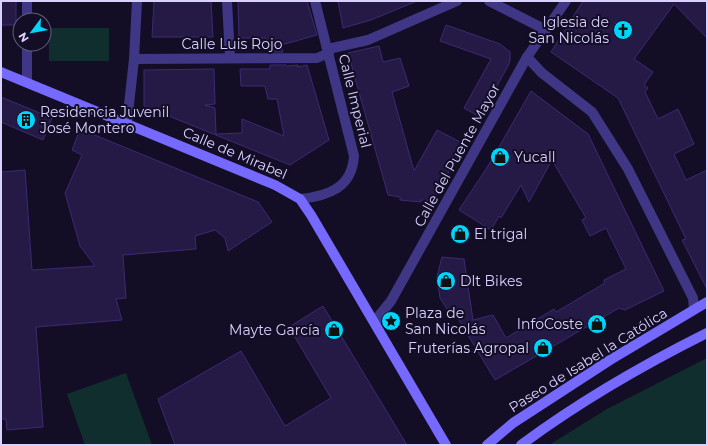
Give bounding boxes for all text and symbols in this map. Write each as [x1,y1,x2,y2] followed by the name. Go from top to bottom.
[12,12,52,52] north arrow
[528,13,609,47] place label: Iglesia de San Nicolás
[612,19,634,41] church icon: Iglesia de San Nicolás
[15,30,32,45] text: N
[181,35,283,53] street label: Calle Luis Rojo
[335,52,375,150] street label: Calle Imperial
[410,80,504,230] street label: Calle del Puente Mayor
[39,103,169,137] place label: Residencia Juvenil José Montero
[15,109,37,131] building icon: Residencia Juvenil José Montero
[180,123,290,183] street label: Calle de Mirabel
[489,146,511,168] shop icon: Yucall
[514,148,555,166] place label: Yucall
[449,223,471,245] shop icon: El trigal
[474,225,527,243] place label: El trigal
[435,270,457,292] shop icon: Dlt Bikes
[460,272,522,290] place label: Dlt Bikes
[405,304,486,338] place label: Plaza de San Nicolás
[505,304,671,416] street label: Paseo de Isabel la Católica
[380,310,402,332] place icon: Plaza de San Nicolás
[586,313,608,335] shop icon: InfoCoste
[517,315,583,333] place label: InfoCoste
[323,319,345,341] shop icon: Mayte García
[229,321,320,339] place label: Mayte García
[532,337,554,359] shop icon: Fruterías Agropal
[408,339,529,357] place label: Fruterías Agropal

